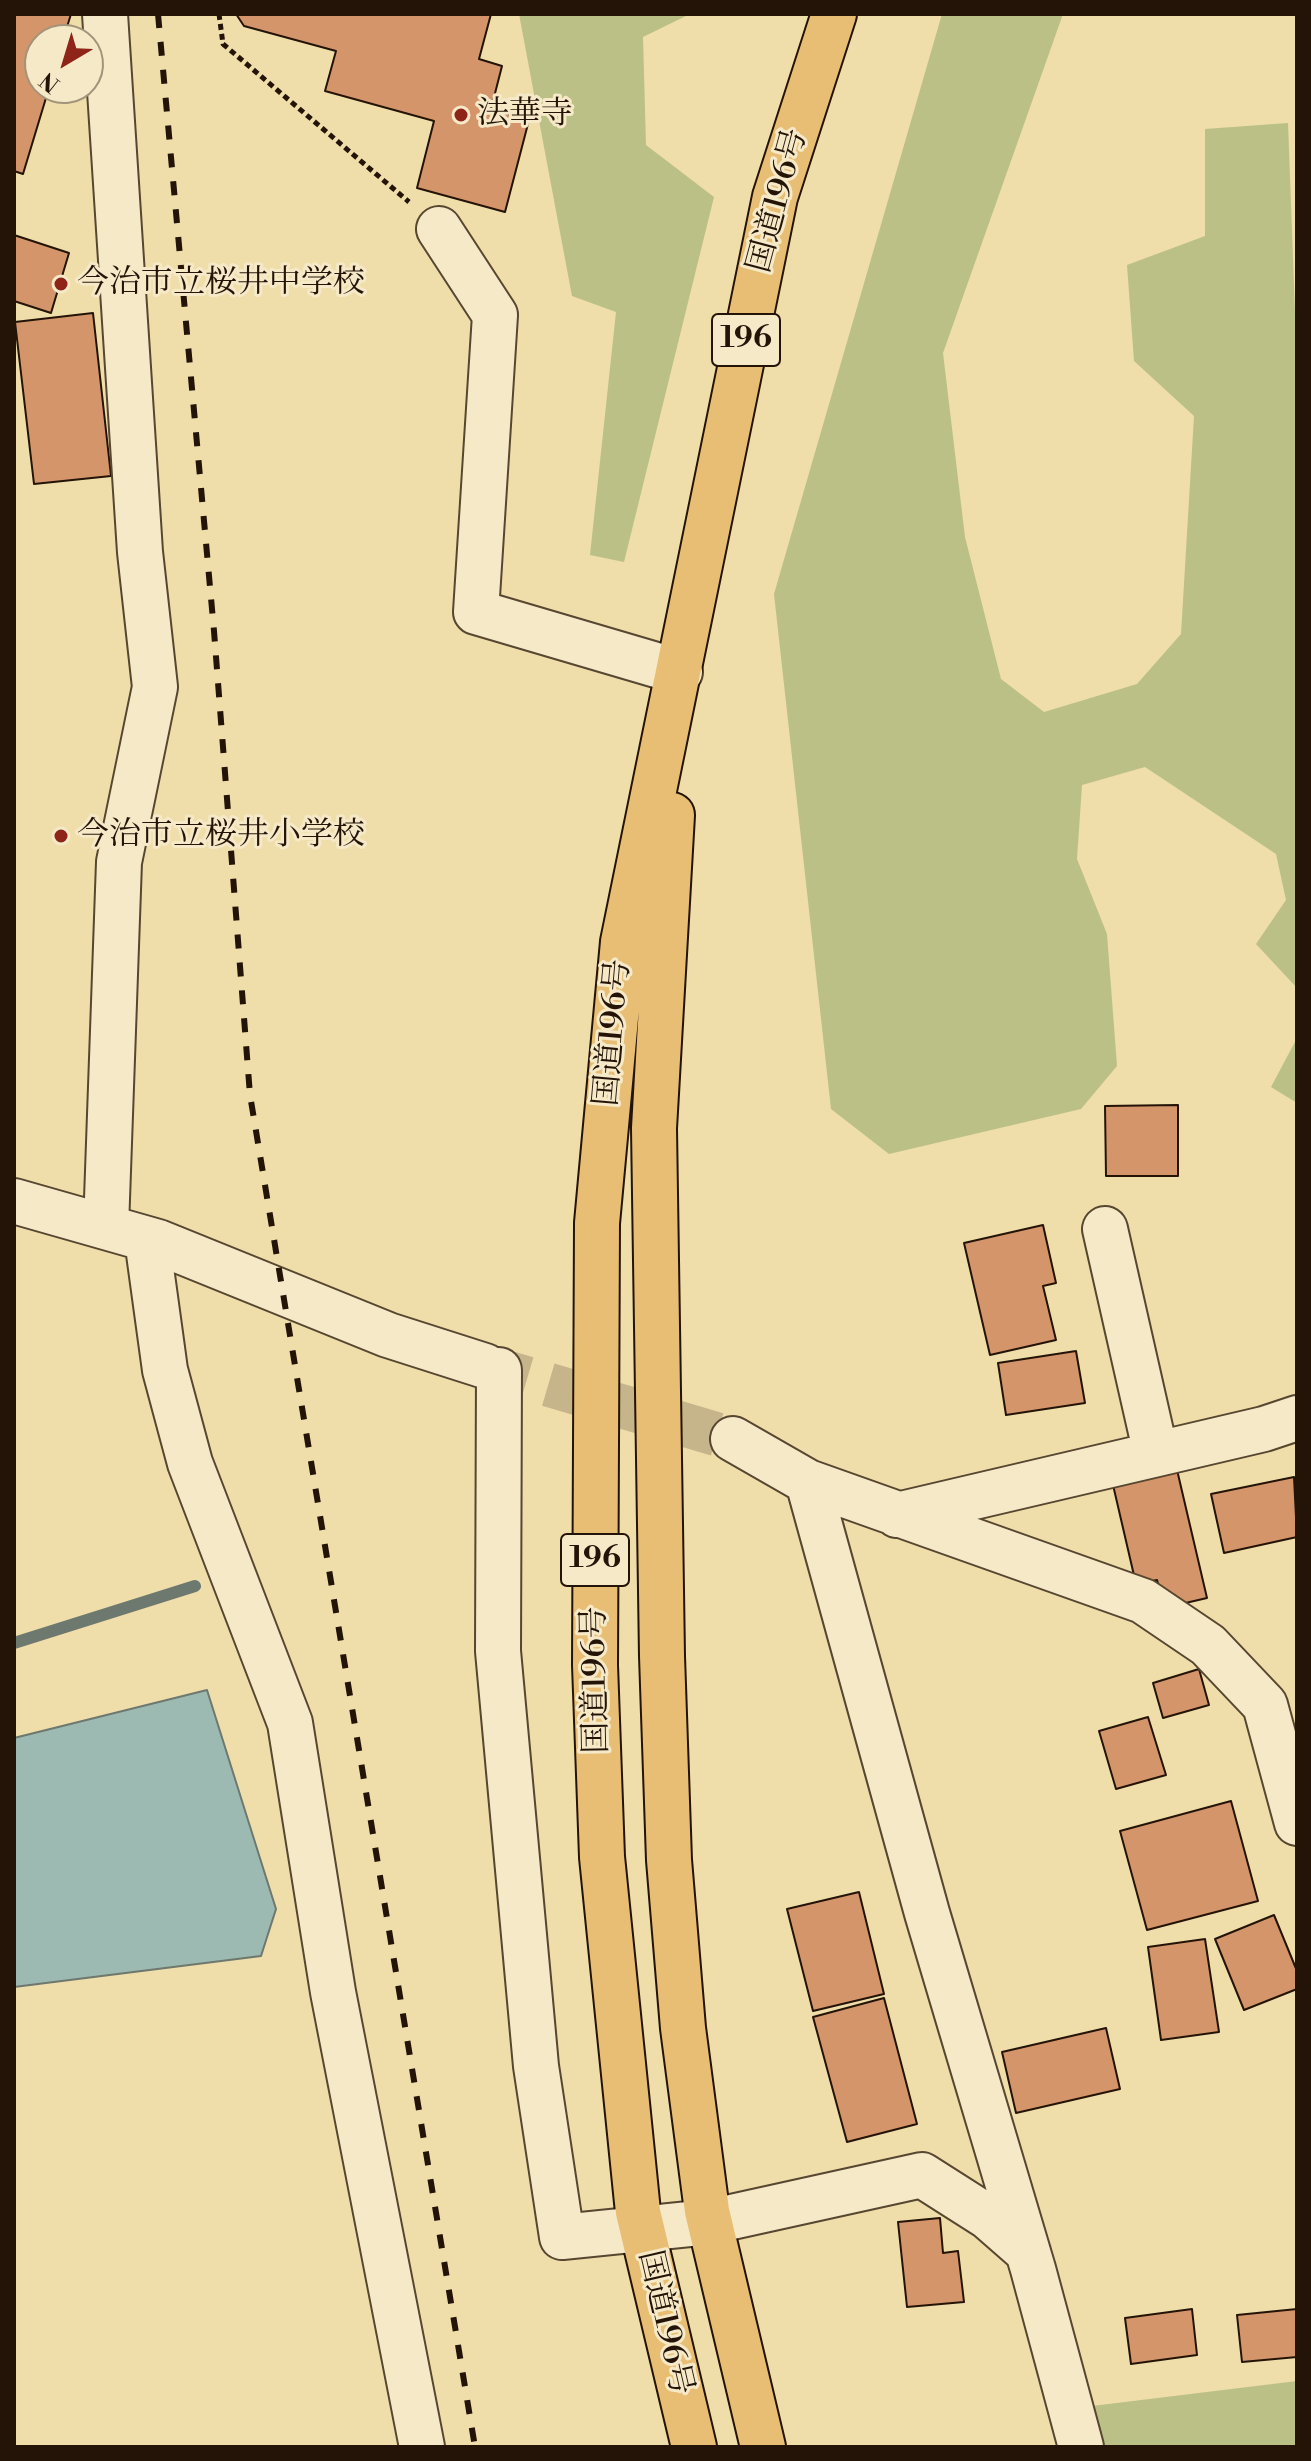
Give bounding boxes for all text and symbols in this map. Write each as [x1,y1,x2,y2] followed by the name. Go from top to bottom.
[24,24,104,104] north arrow
[35,66,65,98] text: N
[477,96,573,134] place label: 法華寺
[452,106,470,124] marker: 法華寺
[741,125,817,277] street label: 国道196号
[77,265,365,303] place label: 今治市立桜井中学校
[52,275,70,293] marker: 今治市立桜井中学校
[712,314,780,366] road number: 196
[77,817,365,855] place label: 今治市立桜井小学校
[52,827,70,845] marker: 今治市立桜井小学校
[588,958,640,1108] street label: 国道196号
[561,1534,629,1586] road number: 196
[577,1606,617,1754] street label: 国道196号
[629,2247,699,2399] street label: 国道196号

